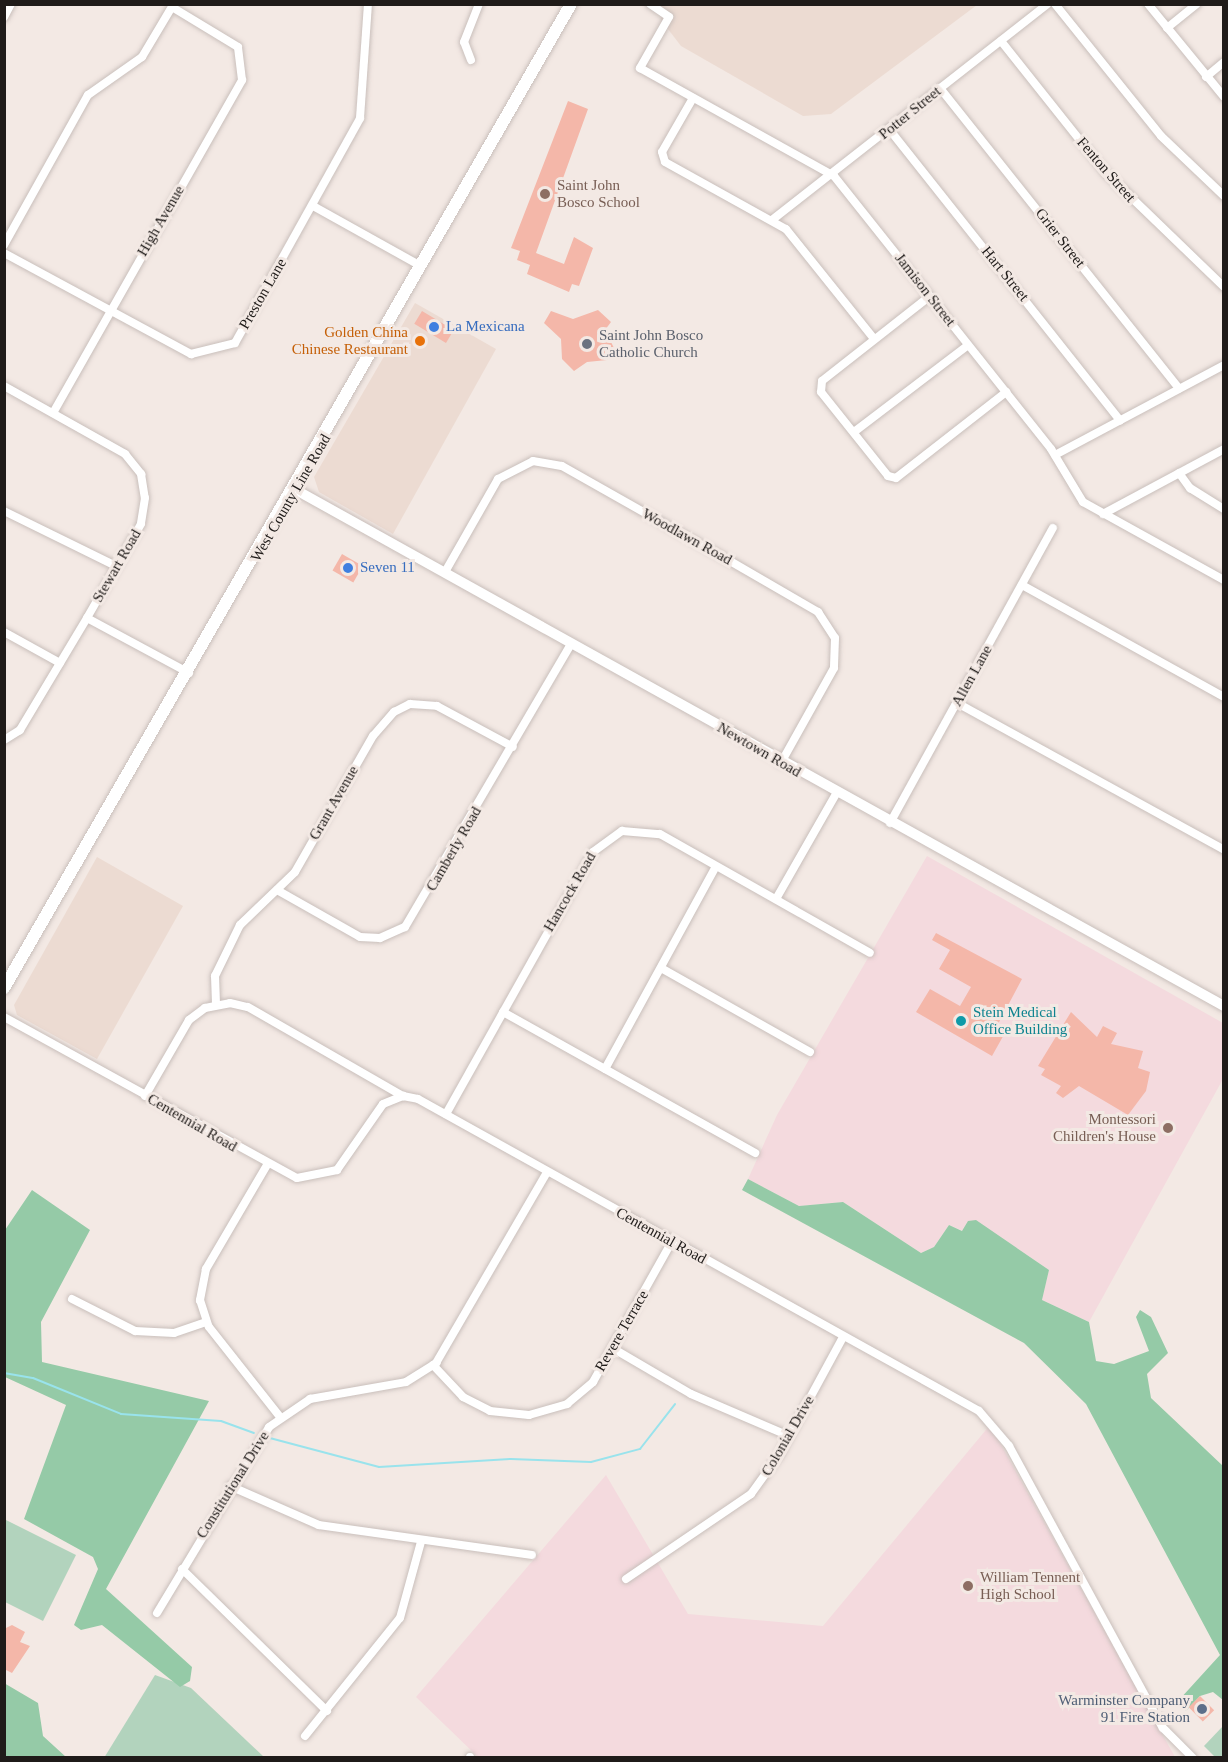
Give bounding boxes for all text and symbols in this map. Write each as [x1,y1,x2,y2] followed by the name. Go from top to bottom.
[875,83,945,143] street label: Potter Street
[1073,134,1139,206] street label: Fenton Street
[557,176,640,211] place label: Saint John Bosco School
[133,182,189,260] street label: High Avenue
[538,187,552,201] marker: Saint John Bosco School
[1031,205,1089,271] street label: Grier Street
[977,243,1033,305] street label: Hart Street
[891,250,959,330] street label: Jamison Street
[236,255,290,333] street label: Preston Lane
[446,318,525,336] place label: La Mexicana
[427,320,441,334] marker: La Mexicana
[292,323,408,358] place label: Golden China Chinese Restaurant
[599,326,703,361] place label: Saint John Bosco Catholic Church
[413,334,427,348] marker: Golden China Chinese Restaurant
[580,337,594,351] marker: Saint John Bosco Catholic Church
[247,431,335,565] street label: West County Line Road
[639,505,735,569] street label: Woodlawn Road
[89,526,145,606] street label: Stewart Road
[360,559,415,577] place label: Seven 11
[341,561,355,575] marker: Seven 11
[948,642,996,710] street label: Allen Lane
[714,719,804,781] street label: Newtown Road
[305,762,363,844] street label: Grant Avenue
[423,804,485,894] street label: Camberly Road
[540,849,600,935] street label: Hancock Road
[973,1003,1067,1038] place label: Stein Medical Office Building
[954,1014,968,1028] marker: Stein Medical Office Building
[144,1090,240,1156] street label: Centennial Road
[1053,1110,1156,1145] place label: Montessori Children's House
[1161,1121,1175,1135] marker: Montessori Children's House
[613,1204,709,1268] street label: Centennial Road
[591,1287,653,1375] street label: Revere Terrace
[758,1393,818,1479] street label: Colonial Drive
[193,1428,273,1542] street label: Constitutional Drive
[980,1568,1080,1603] place label: William Tennent High School
[961,1579,975,1593] marker: William Tennent High School
[1058,1691,1190,1726] place label: Warminster Company 91 Fire Station
[1195,1702,1209,1716] marker: Warminster Company 91 Fire Station

